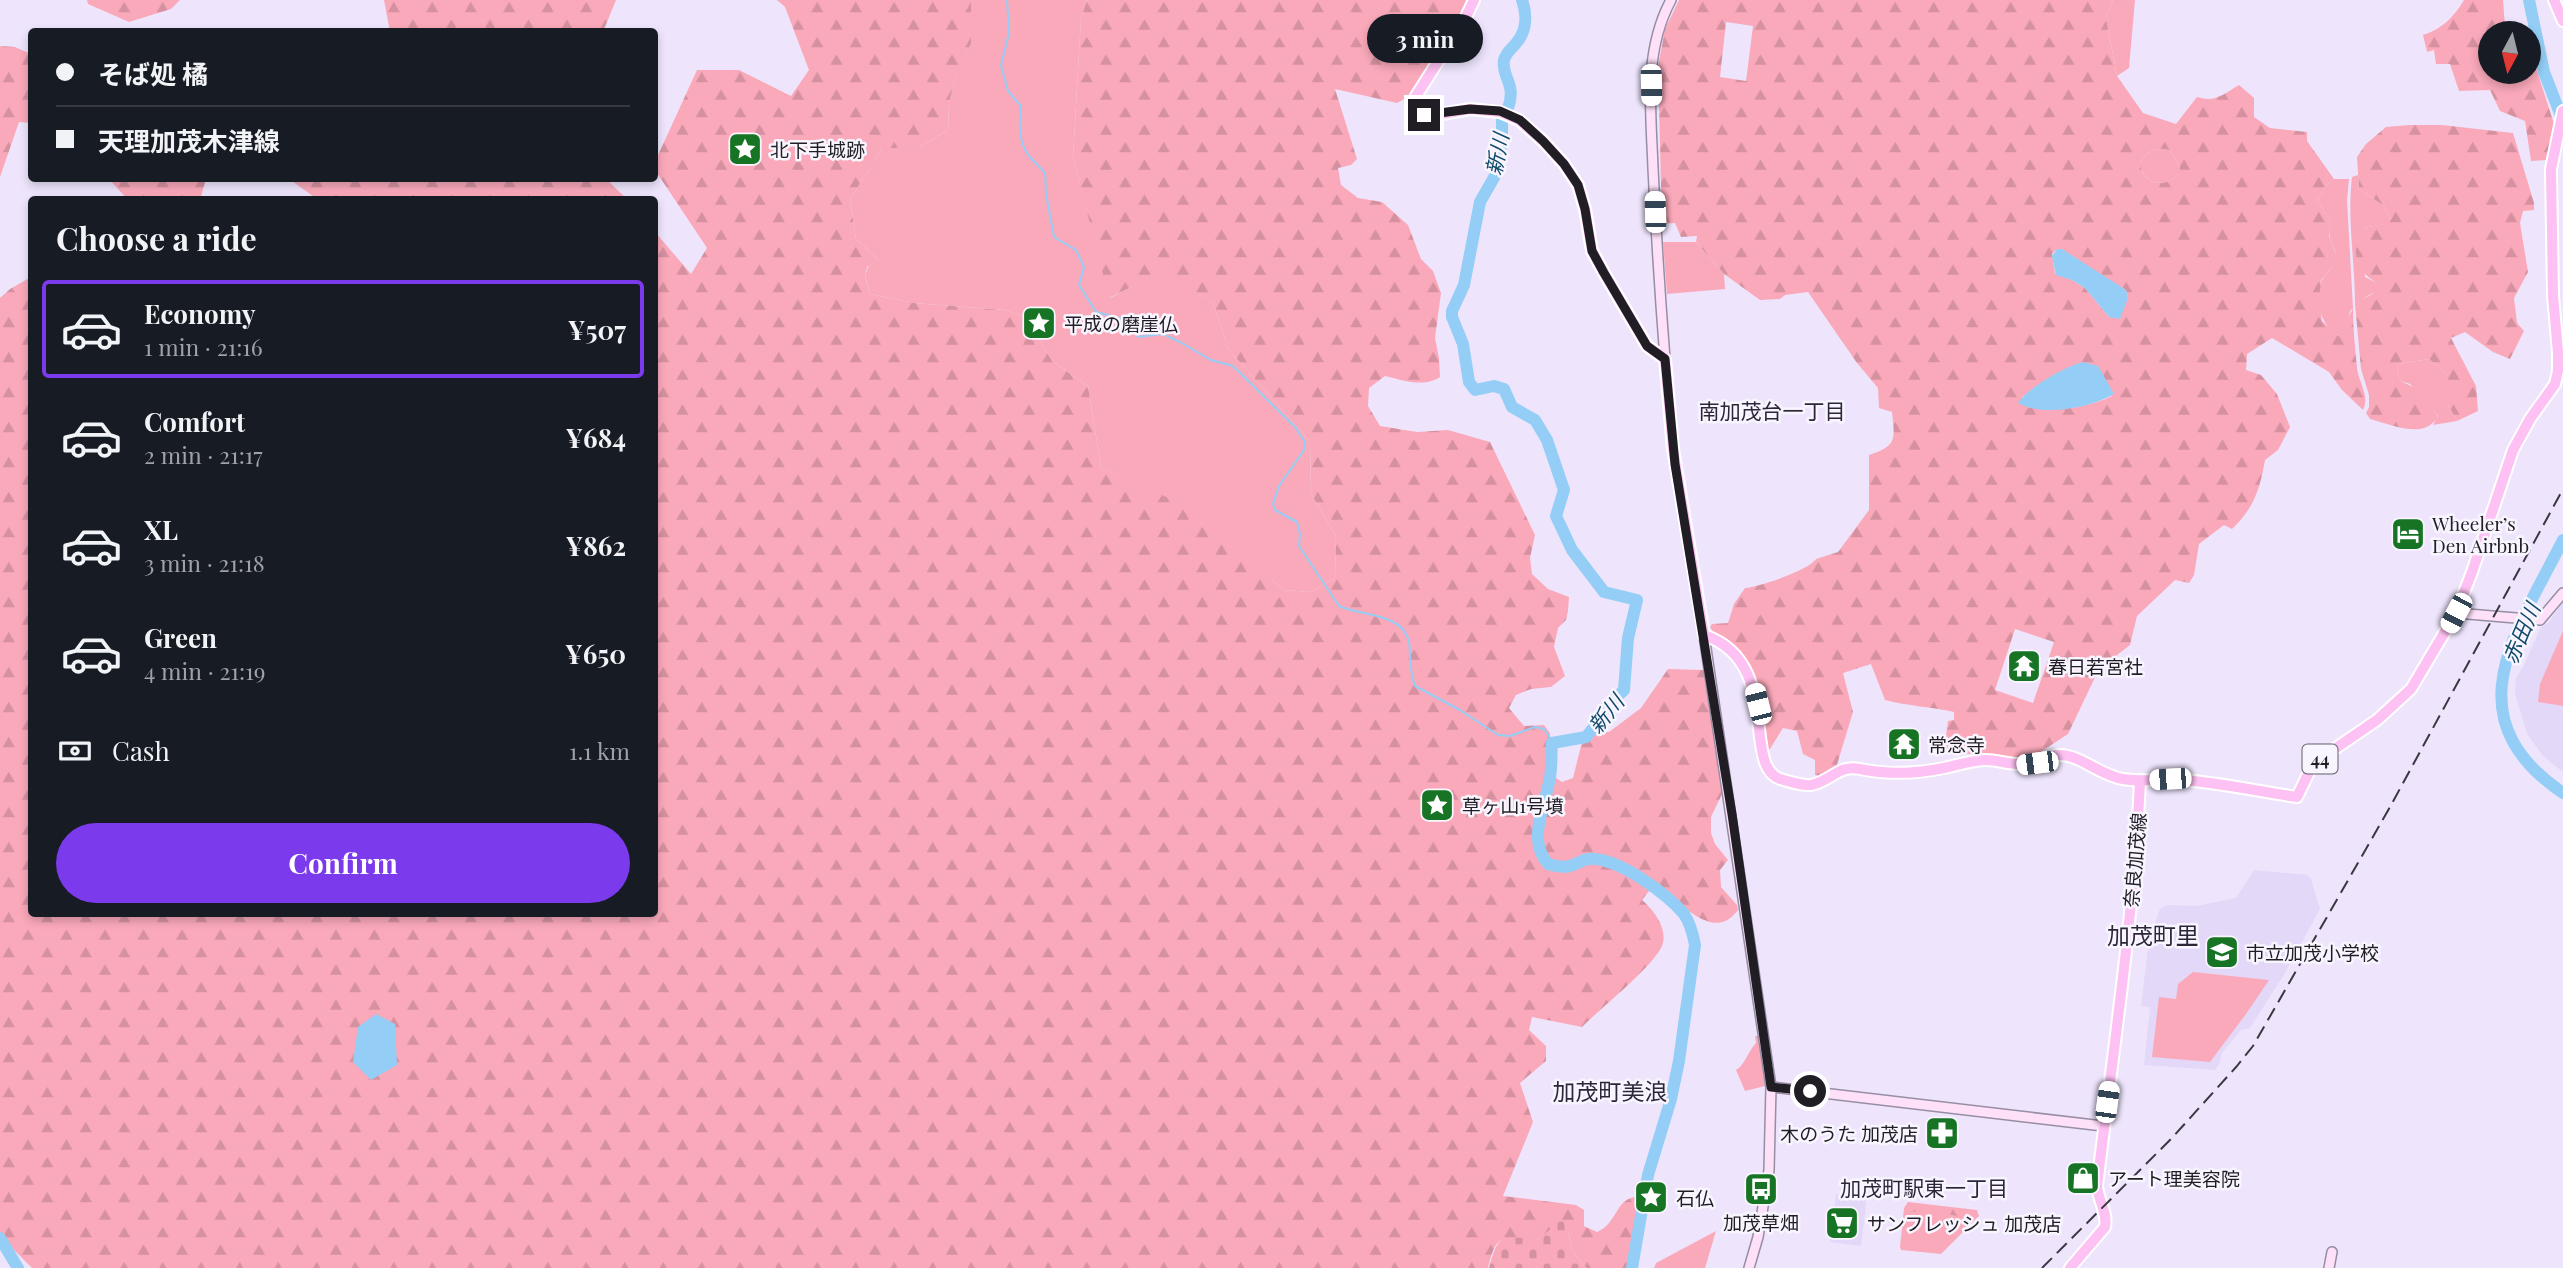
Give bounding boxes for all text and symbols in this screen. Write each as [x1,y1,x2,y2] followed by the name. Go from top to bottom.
[1366,13,1482,62] callout: 3 min
[2478,21,2541,84] north arrow
[2478,21,2541,84] map controls
[1396,23,1454,54] text: 3 min
[98,56,208,91] text: そば処 橘
[1641,64,1662,106] car
[1408,99,1440,131] route end
[98,123,280,158] text: 天理加茂木津線
[1478,129,1514,177] water label: 新川
[726,130,764,168] place icon: 北下手城跡
[770,136,865,162] place label: 北下手城跡
[1644,191,1667,233] car
[56,216,257,259] text: Choose a ride
[144,296,255,331] text: Economy
[60,298,123,361] icon: car
[1020,304,1058,342] place icon: 平成の磨崖仏
[1064,310,1178,336] place label: 平成の磨崖仏
[568,312,626,347] text: ¥507
[144,331,263,362] text: 1 min · 21:16
[1699,396,1846,424] district label: 南加茂台一丁目
[144,404,245,439] text: Comfort
[60,406,123,469] icon: car
[565,420,626,455] text: ¥684
[144,439,263,470] text: 2 min · 21:17
[2431,510,2529,558] place label: Wheeler’s Den Airbnb
[144,512,178,547] text: XL
[60,514,123,577] icon: car
[2389,515,2427,553] hotel icon: Wheeler’s Den Airbnb
[566,528,626,563] text: ¥862
[144,547,265,578] text: 3 min · 21:18
[2437,590,2476,636] car
[2495,597,2546,667] water label: 赤田川
[144,620,217,655] text: Green
[60,622,123,685] icon: car
[565,636,626,671] text: ¥650
[2005,647,2043,685] temple icon: 春日若宮社
[2048,653,2143,679] place label: 春日若宮社
[144,655,265,686] text: 4 min · 21:19
[1743,681,1774,727] car
[1581,686,1630,738] water label: 新川
[1885,725,1923,763] temple icon: 常念寺
[1928,731,1985,757] place label: 常念寺
[56,732,94,770] icon: cash
[112,733,170,768] text: Cash
[569,735,630,766] text: 1.1 km
[2302,744,2338,774] road number: 44
[2015,750,2060,776] car
[2149,767,2192,791] car
[1418,786,1456,824] place icon: 草ヶ山1号墳
[1462,792,1564,818] place label: 草ヶ山1号墳
[2117,812,2151,908] street label: 奈良加茂線
[56,823,630,903] button: Confirm
[2107,919,2199,950] district label: 加茂町里
[2203,933,2241,971] school or university icon: 市立加茂小学校
[2246,939,2379,965] place label: 市立加茂小学校
[1553,1075,1668,1106] district label: 加茂町美浪
[1794,1075,1826,1107] route start
[2094,1080,2121,1124] car
[1923,1114,1961,1152] pharmacy icon: 木のうた 加茂店
[1780,1120,1918,1146] place label: 木のうた 加茂店
[2064,1159,2102,1197] shop icon: アート理美容院
[2108,1165,2240,1191] place label: アート理美容院
[1742,1170,1780,1208] bus stop icon: 加茂草畑
[1840,1173,2008,1201] district label: 加茂町駅東一丁目
[1632,1178,1670,1216] place icon: 石仏
[1676,1184,1714,1210] place label: 石仏
[1823,1204,1861,1242] supermarket icon: サンフレッシュ 加茂店
[1723,1209,1799,1235] place label: 加茂草畑
[1867,1210,2061,1236] place label: サンフレッシュ 加茂店

